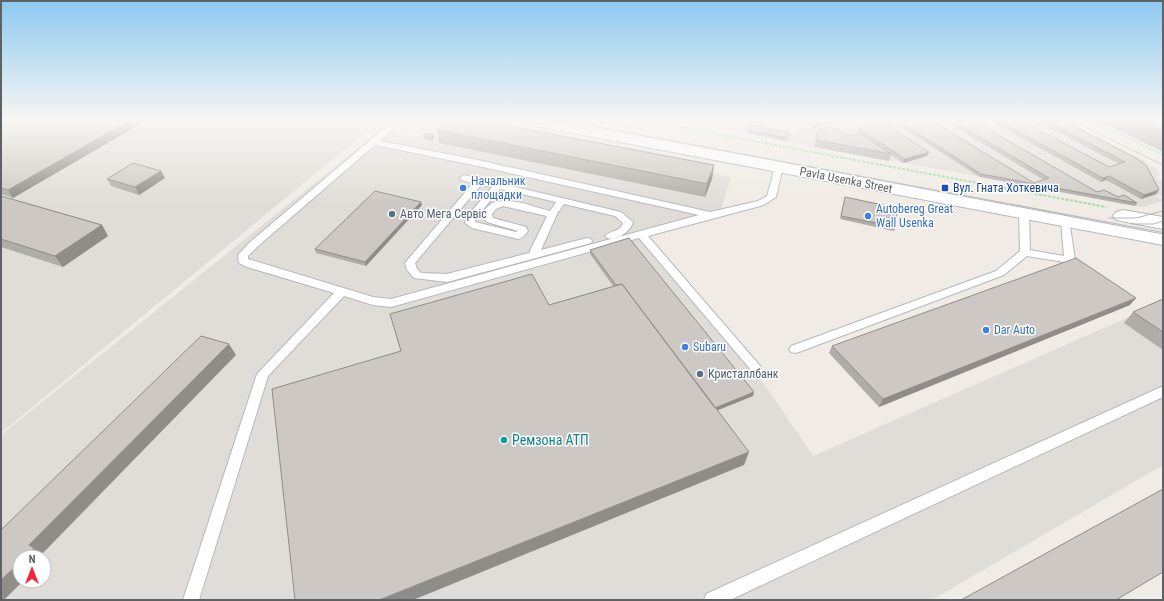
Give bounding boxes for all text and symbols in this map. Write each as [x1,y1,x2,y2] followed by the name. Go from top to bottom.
[798,164,894,196] street label: Pavla Usenka Street
[471,174,526,202] place label: Начальник площадки
[953,181,1059,195] place label: Вул. Гната Хоткевича
[458,183,468,193] marker: Начальник площадки
[940,183,950,193] marker: Вул. Гната Хоткевича
[876,202,954,230] place label: Autobereg Great Wall Usenka
[400,207,487,221] place label: Авто Мега Сервіс
[387,209,397,219] marker: Авто Мега Сервіс
[863,211,873,221] marker: Autobereg Great Wall Usenka
[994,323,1035,337] place label: Dar Auto
[981,325,991,335] marker: Dar Auto
[693,340,726,354] place label: Subaru
[680,342,690,352] marker: Subaru
[708,367,779,381] place label: Кристаллбанк
[695,369,705,379] marker: Кристаллбанк
[512,432,589,448] place label: Ремзона АТП
[499,435,509,445] marker: Ремзона АТП
[12,549,52,589] north arrow
[29,553,36,566] text: N

